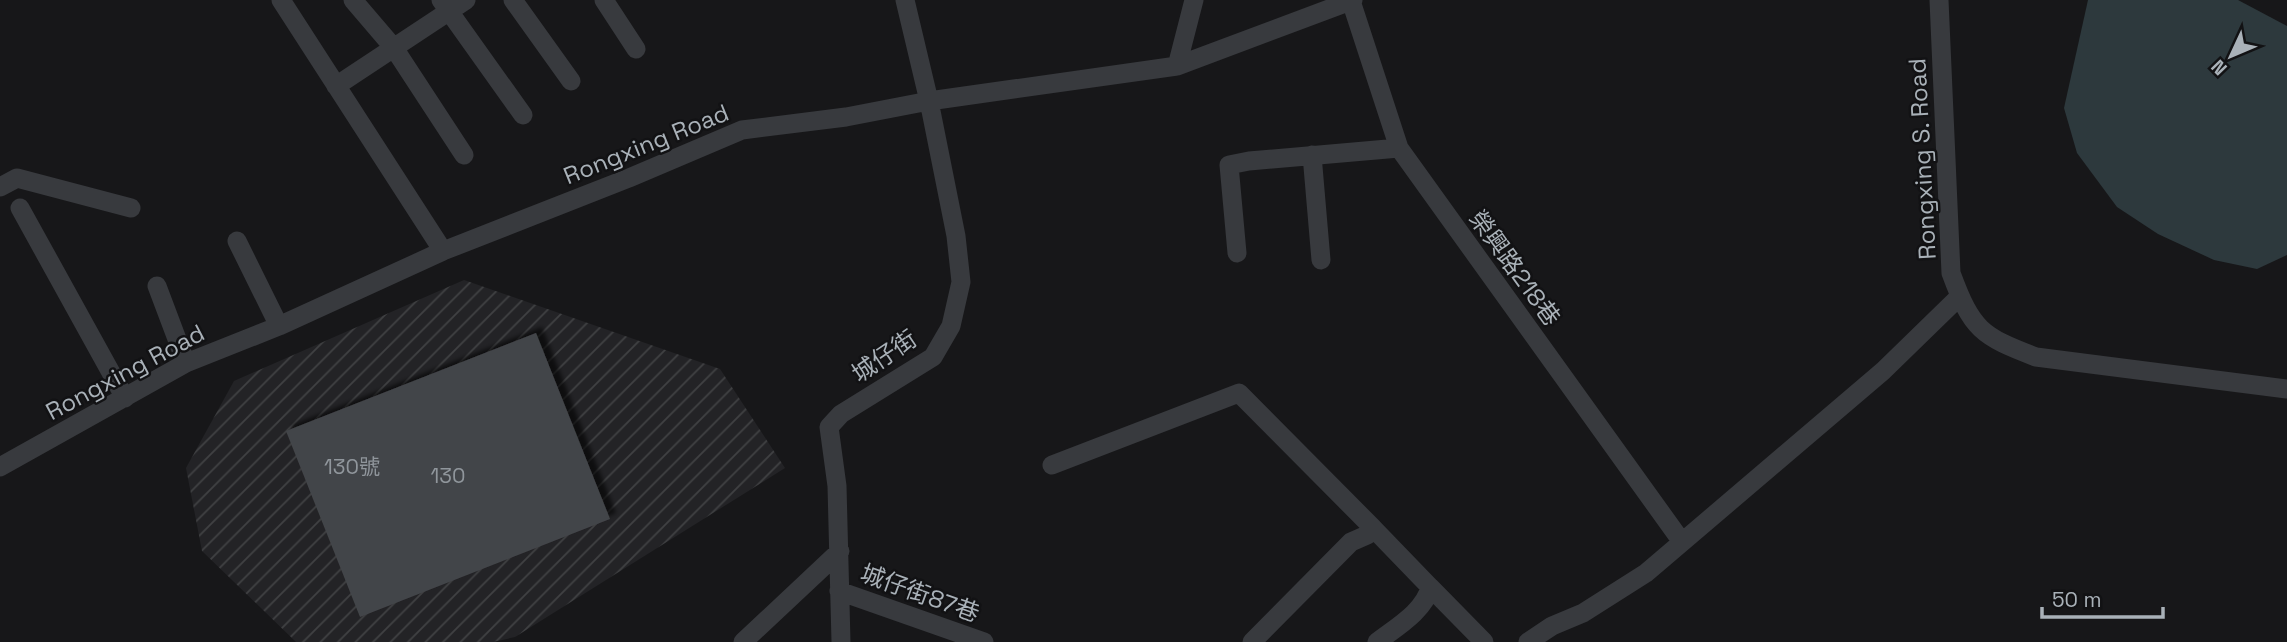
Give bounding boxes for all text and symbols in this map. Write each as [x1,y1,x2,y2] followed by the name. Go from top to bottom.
[2196,21,2266,91] north arrow
[2206,54,2233,81] text: N
[1901,58,1943,260] street label: Rongxing S. Road
[559,97,733,191] street label: Rongxing Road
[1463,204,1567,332] street label: 榮興路218巷
[40,317,210,427] street label: Rongxing Road
[845,323,923,389] street label: 城仔街
[324,453,380,480] house number: 130號
[431,462,465,489] house number: 130
[856,557,984,629] street label: 城仔街87巷
[2042,576,2163,620] scale bar
[2052,586,2102,613] text: 50 m

